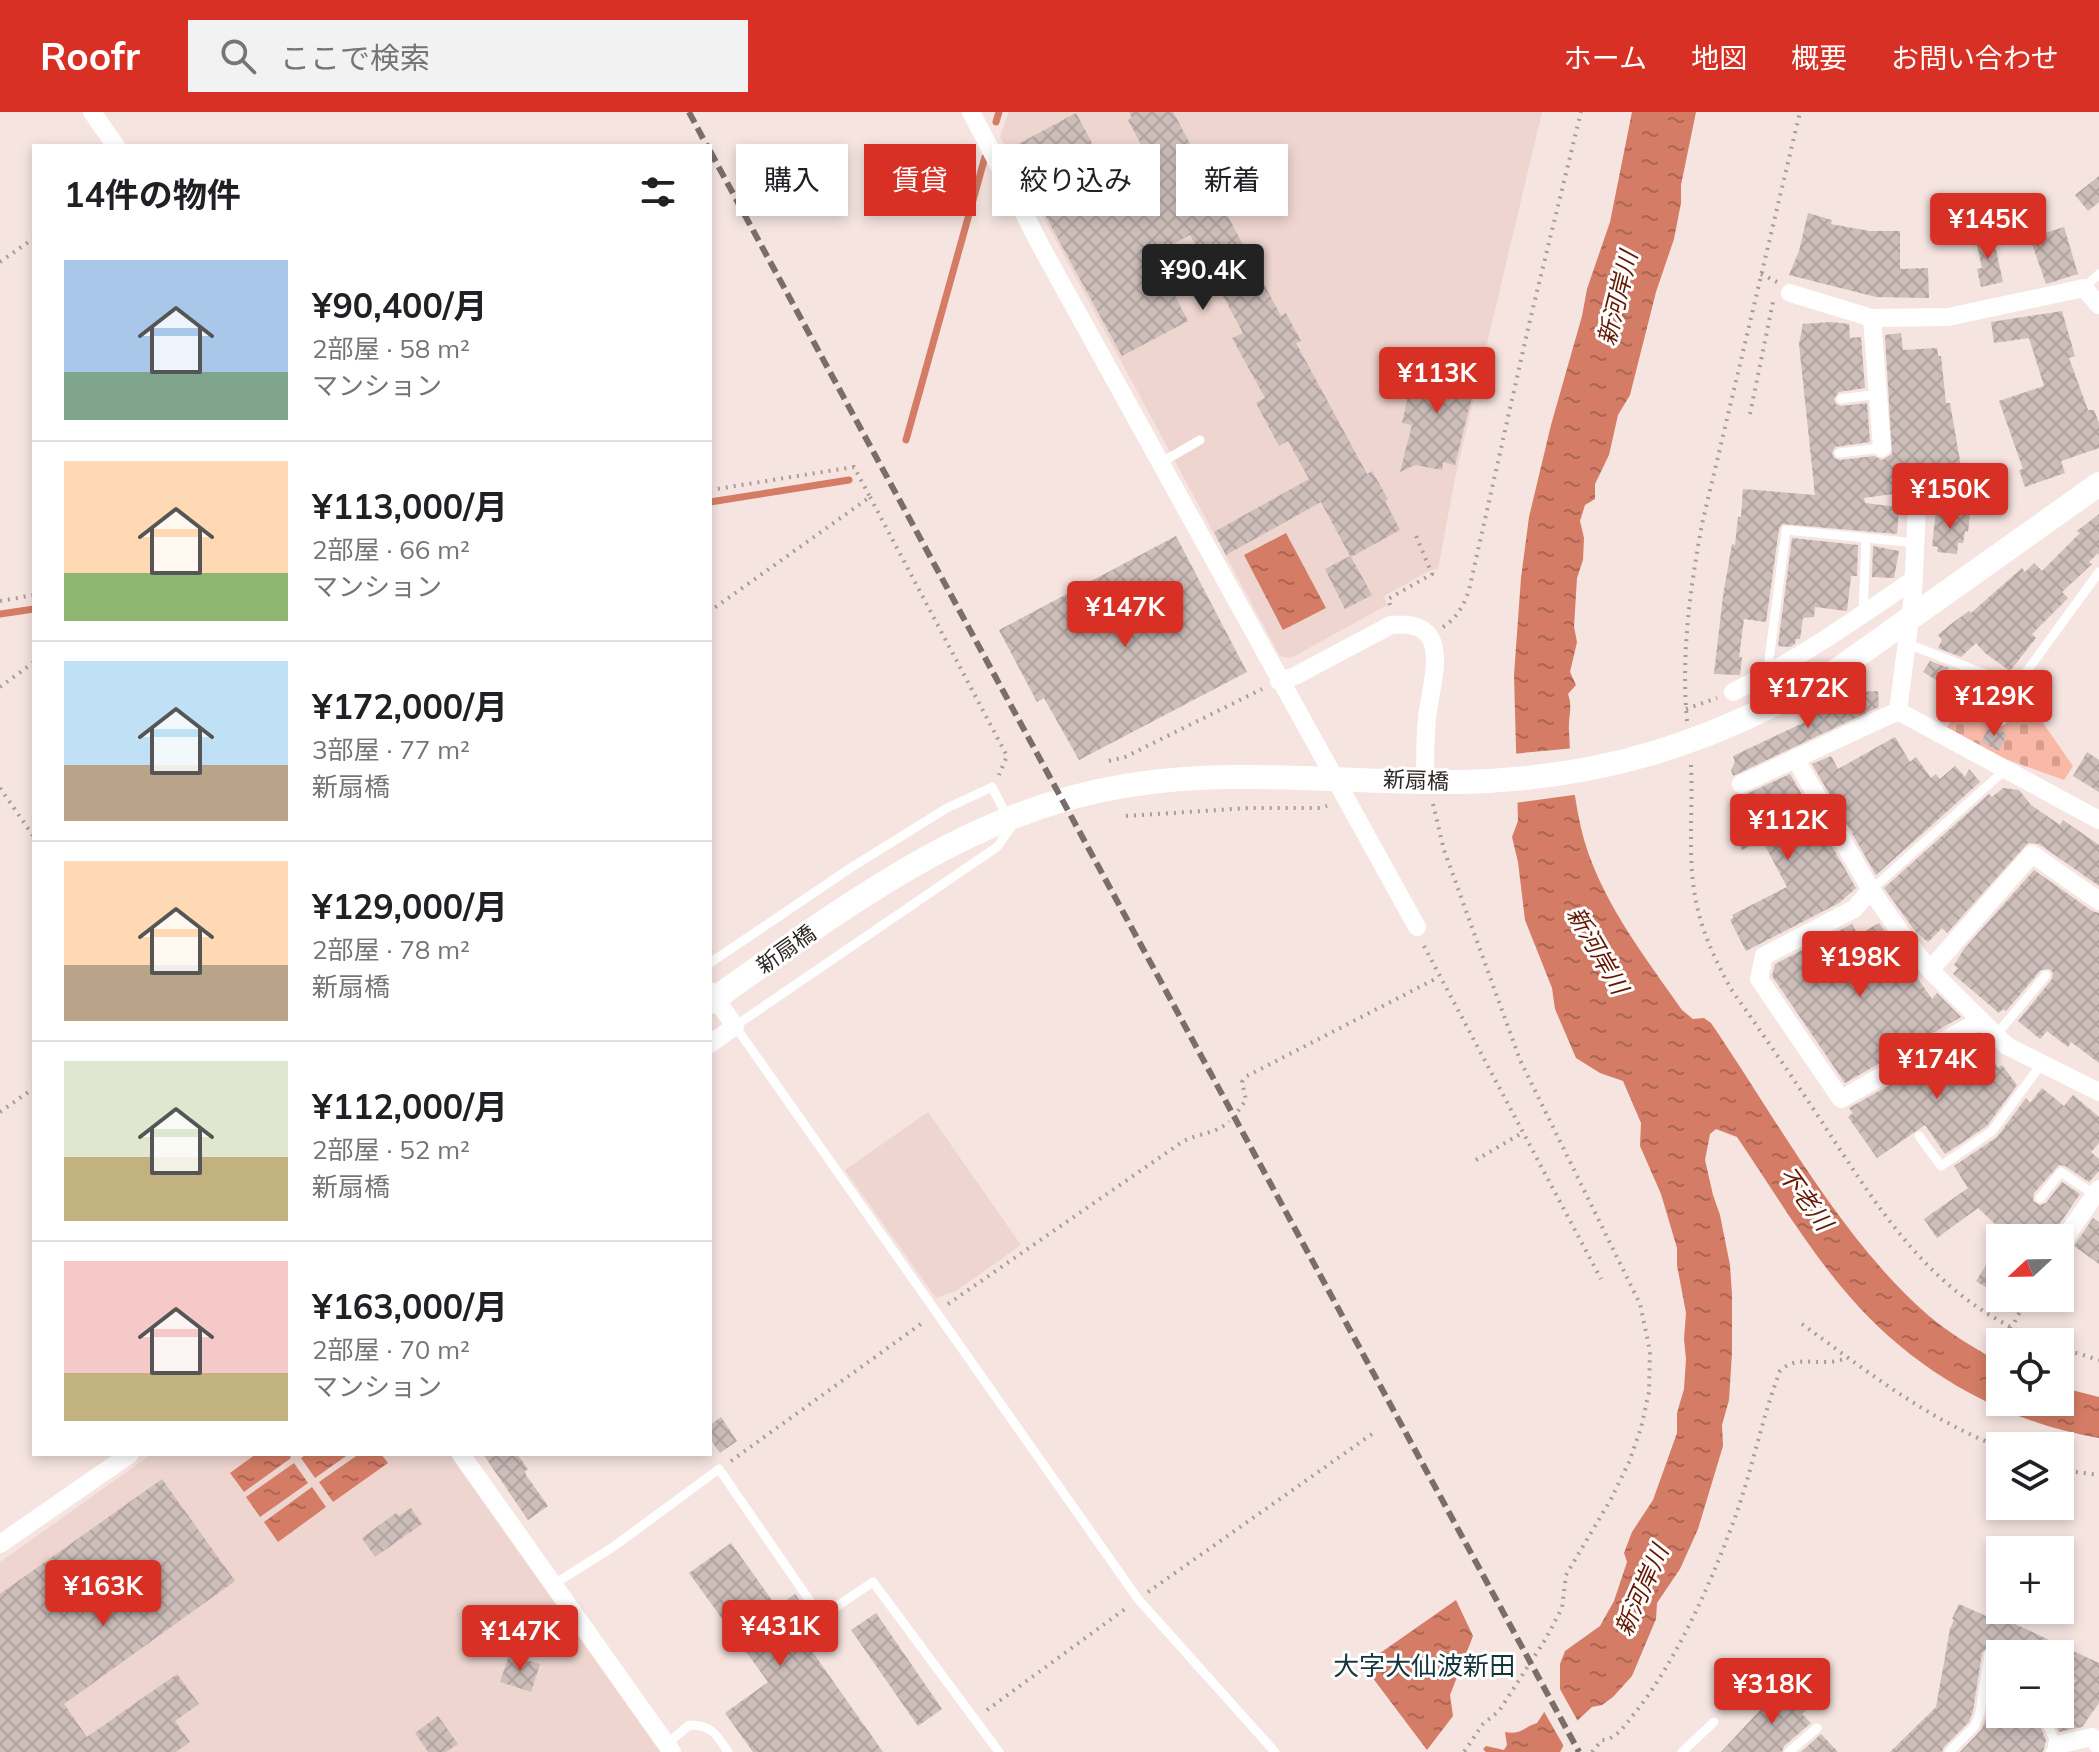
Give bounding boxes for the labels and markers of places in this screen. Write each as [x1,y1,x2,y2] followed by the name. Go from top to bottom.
[1932,193,2044,261] pin: ¥145K
[1138,244,1268,312] pin: ¥90.4K
[1381,347,1493,415] pin: ¥113K
[1894,463,2006,531] pin: ¥150K
[1069,581,1181,649] pin: ¥147K
[1752,662,1864,730] pin: ¥172K
[1938,670,2050,738] pin: ¥129K
[1732,794,1844,862] pin: ¥112K
[1804,931,1916,999] pin: ¥198K
[1881,1033,1993,1101] pin: ¥174K
[47,1560,159,1628] pin: ¥163K
[724,1600,836,1668] pin: ¥431K
[464,1605,576,1673] pin: ¥147K
[1716,1658,1828,1726] pin: ¥318K

